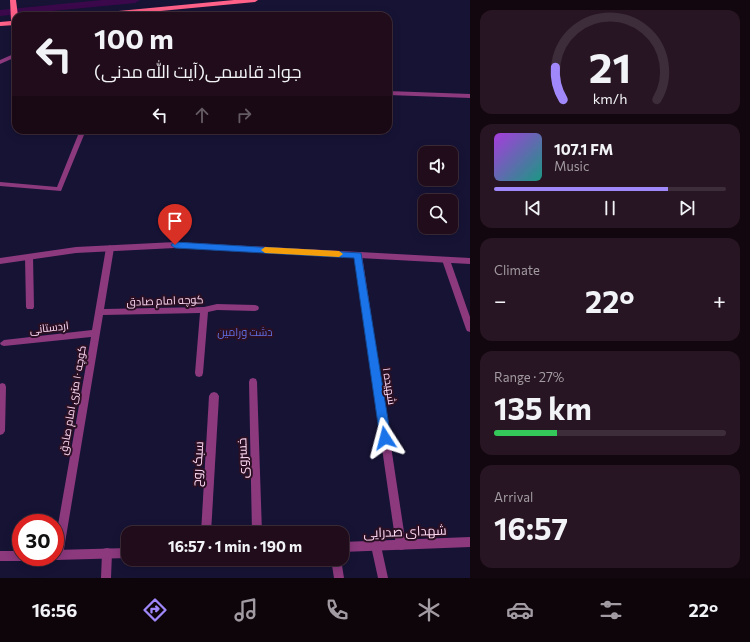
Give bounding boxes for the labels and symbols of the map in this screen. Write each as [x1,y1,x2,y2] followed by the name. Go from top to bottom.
[158,204,192,245] pin
[126,292,204,310] street label: کوچه امام صادق
[29,318,69,337] street label: اردستانی
[217,325,273,339] park label: دشت ورامین
[56,344,90,456] street label: کوچه ۱۰ متری امام صادق
[380,367,399,406] street label: شهیده ۱
[364,417,406,459] position arrow
[233,437,251,479] street label: خسروی
[188,441,207,487] street label: سبک روح
[12,514,64,566] speed limit sign: 30
[363,522,447,540] street label: شهدای صدرایی

